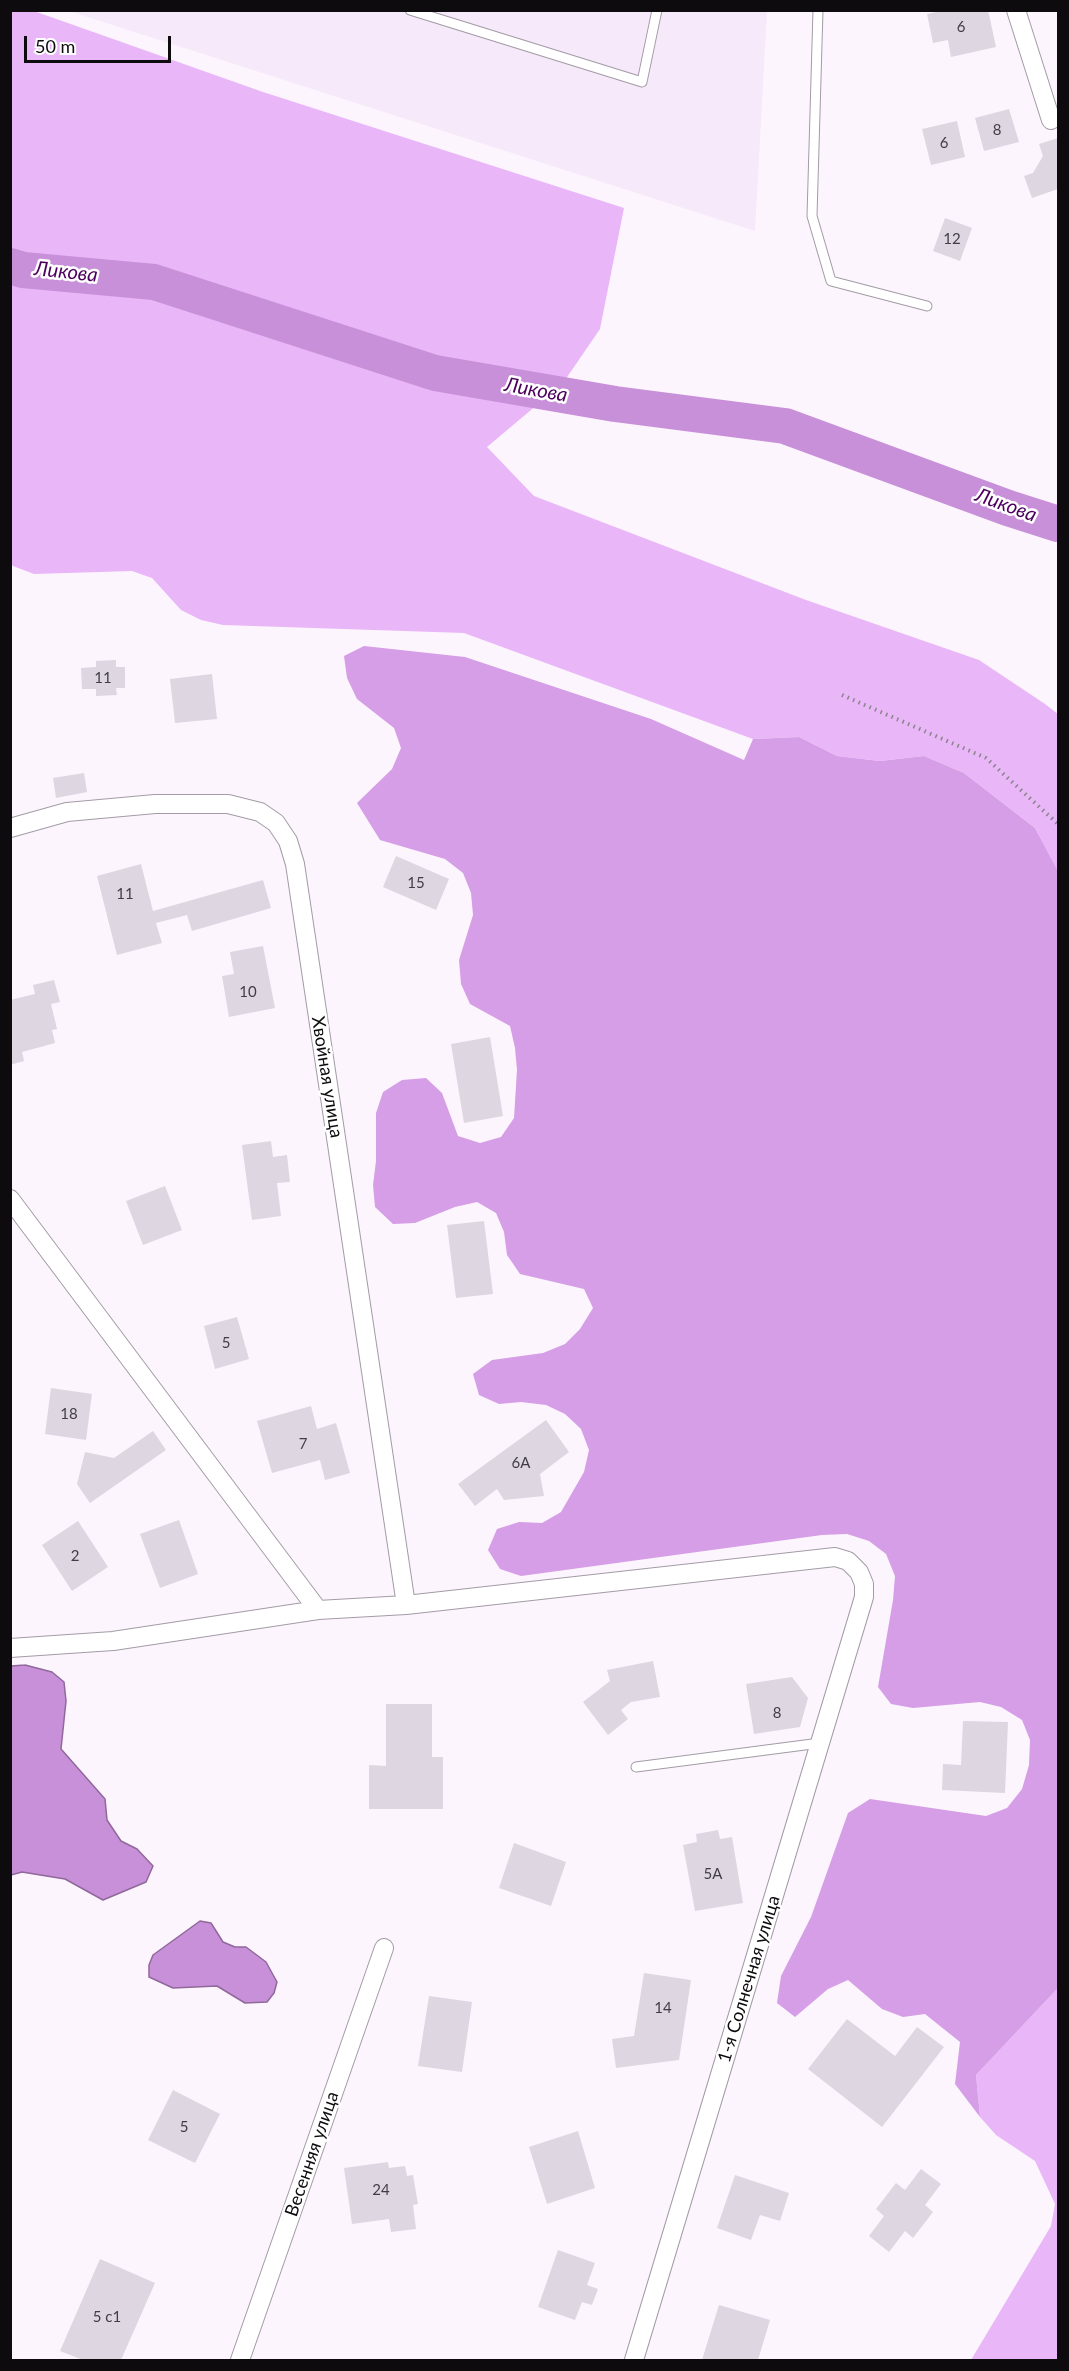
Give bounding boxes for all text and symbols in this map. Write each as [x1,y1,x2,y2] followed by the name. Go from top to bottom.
[957,18,965,36] house number: 6
[27,24,174,62] scale bar
[35,35,75,57] text: 50 m
[993,121,1001,139] house number: 8
[940,134,948,152] house number: 6
[943,230,961,248] house number: 12
[33,257,99,287] water label: Ликова
[503,373,569,407] water label: Ликова
[972,483,1040,527] water label: Ликова
[94,669,112,687] house number: 11
[407,874,425,892] house number: 15
[116,885,134,903] house number: 11
[239,983,257,1001] house number: 10
[307,1015,347,1139] street label: Хвойная улица
[222,1334,230,1352] house number: 5
[60,1405,78,1423] house number: 18
[299,1435,307,1453] house number: 7
[512,1454,530,1472] house number: 6А
[71,1547,79,1565] house number: 2
[773,1704,781,1722] house number: 8
[704,1865,722,1883] house number: 5А
[713,1893,785,2065] street label: 1-я Солнечная улица
[654,1999,672,2017] house number: 14
[281,2089,343,2219] street label: Весенняя улица
[180,2118,188,2136] house number: 5
[372,2181,390,2199] house number: 24
[93,2308,121,2326] house number: 5 с1

